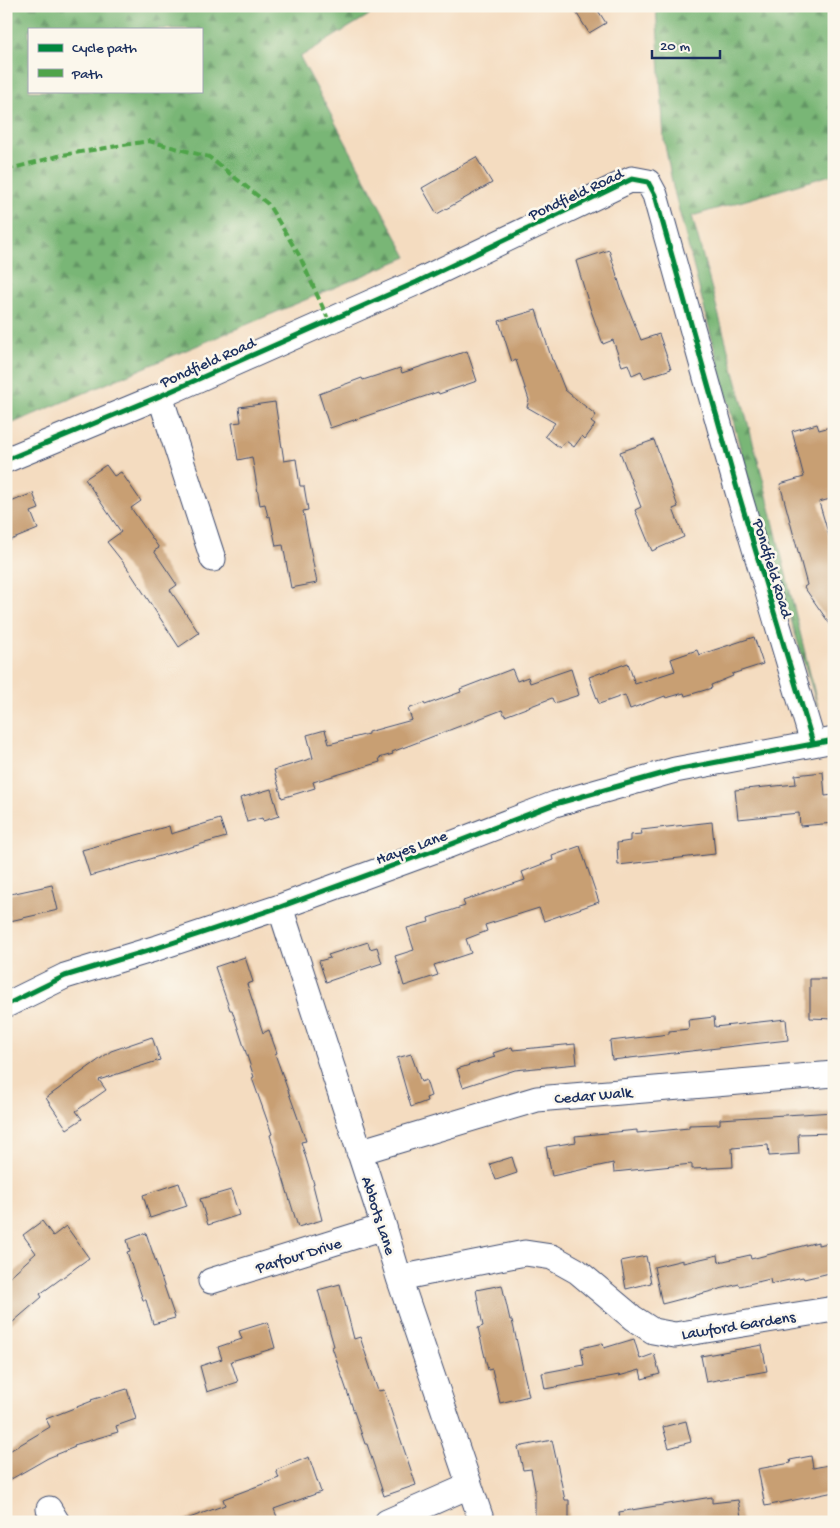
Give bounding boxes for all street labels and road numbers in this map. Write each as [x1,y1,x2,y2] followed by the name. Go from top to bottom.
[525,165,628,227] street label: Pondfield Road
[157,334,261,394] street label: Pondfield Road
[746,516,795,622] street label: Pondfield Road
[374,827,451,871] street label: Hayes Lane
[554,1084,635,1110] street label: Cedar Walk
[355,1174,399,1258] street label: Abbots Lane
[253,1235,345,1280] street label: Parfour Drive
[680,1309,798,1346] street label: Lawford Gardens

